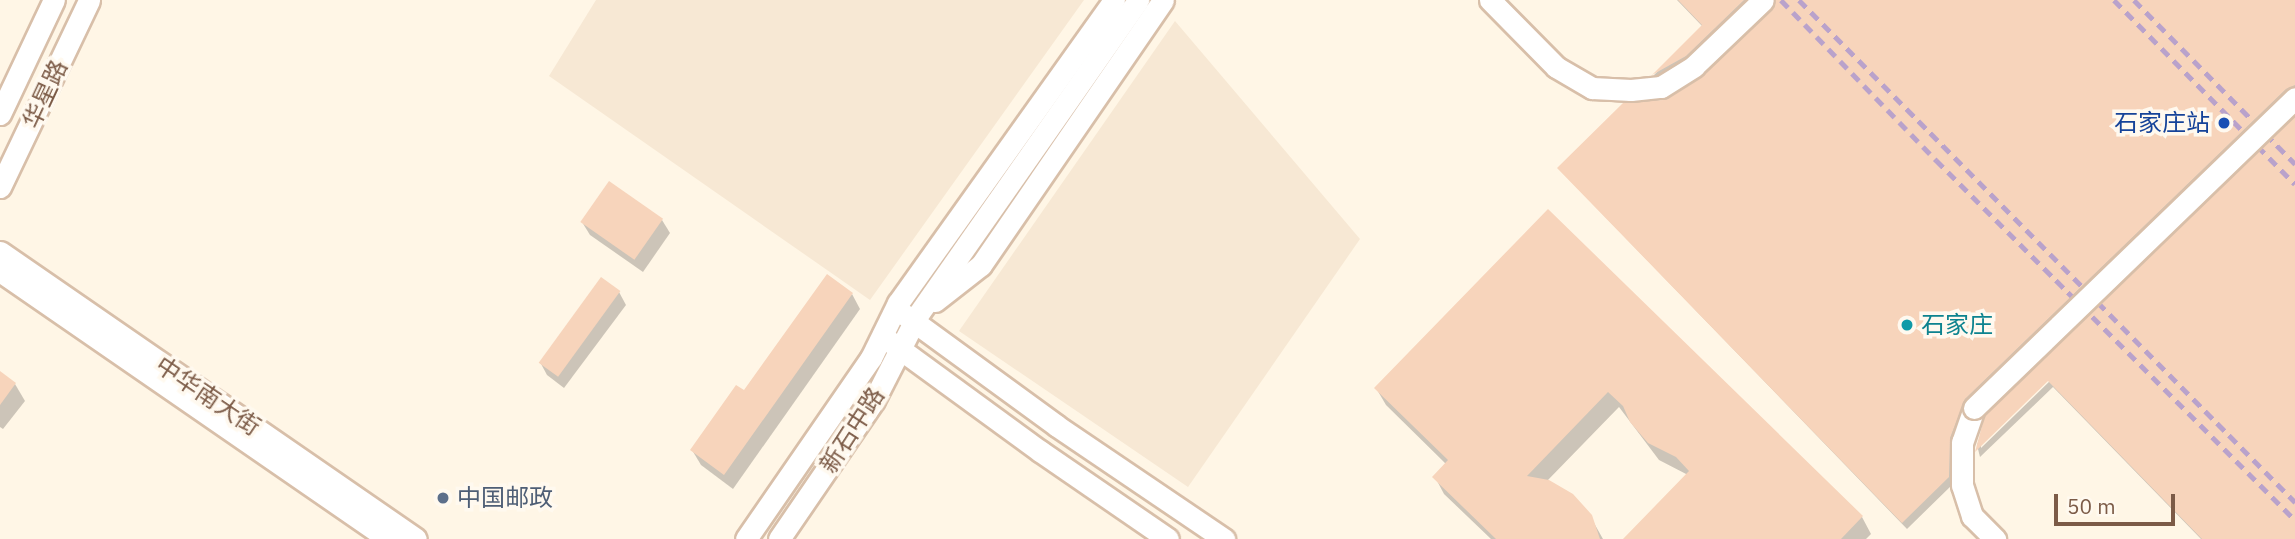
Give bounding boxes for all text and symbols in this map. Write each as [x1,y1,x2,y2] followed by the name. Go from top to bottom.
[17,55,73,133] street label: 华星路
[2114,109,2210,137] place label: 石家庄站
[2216,115,2232,131] marker: 石家庄站
[1921,311,1993,339] place label: 石家庄
[1899,317,1915,333] marker: 石家庄
[150,351,266,441] street label: 中华南大街
[814,382,890,478] street label: 新石中路
[2057,480,2178,524] scale bar
[457,484,553,512] place label: 中国邮政
[435,490,451,506] marker: 中国邮政
[2067,492,2116,520] text: 50 m

